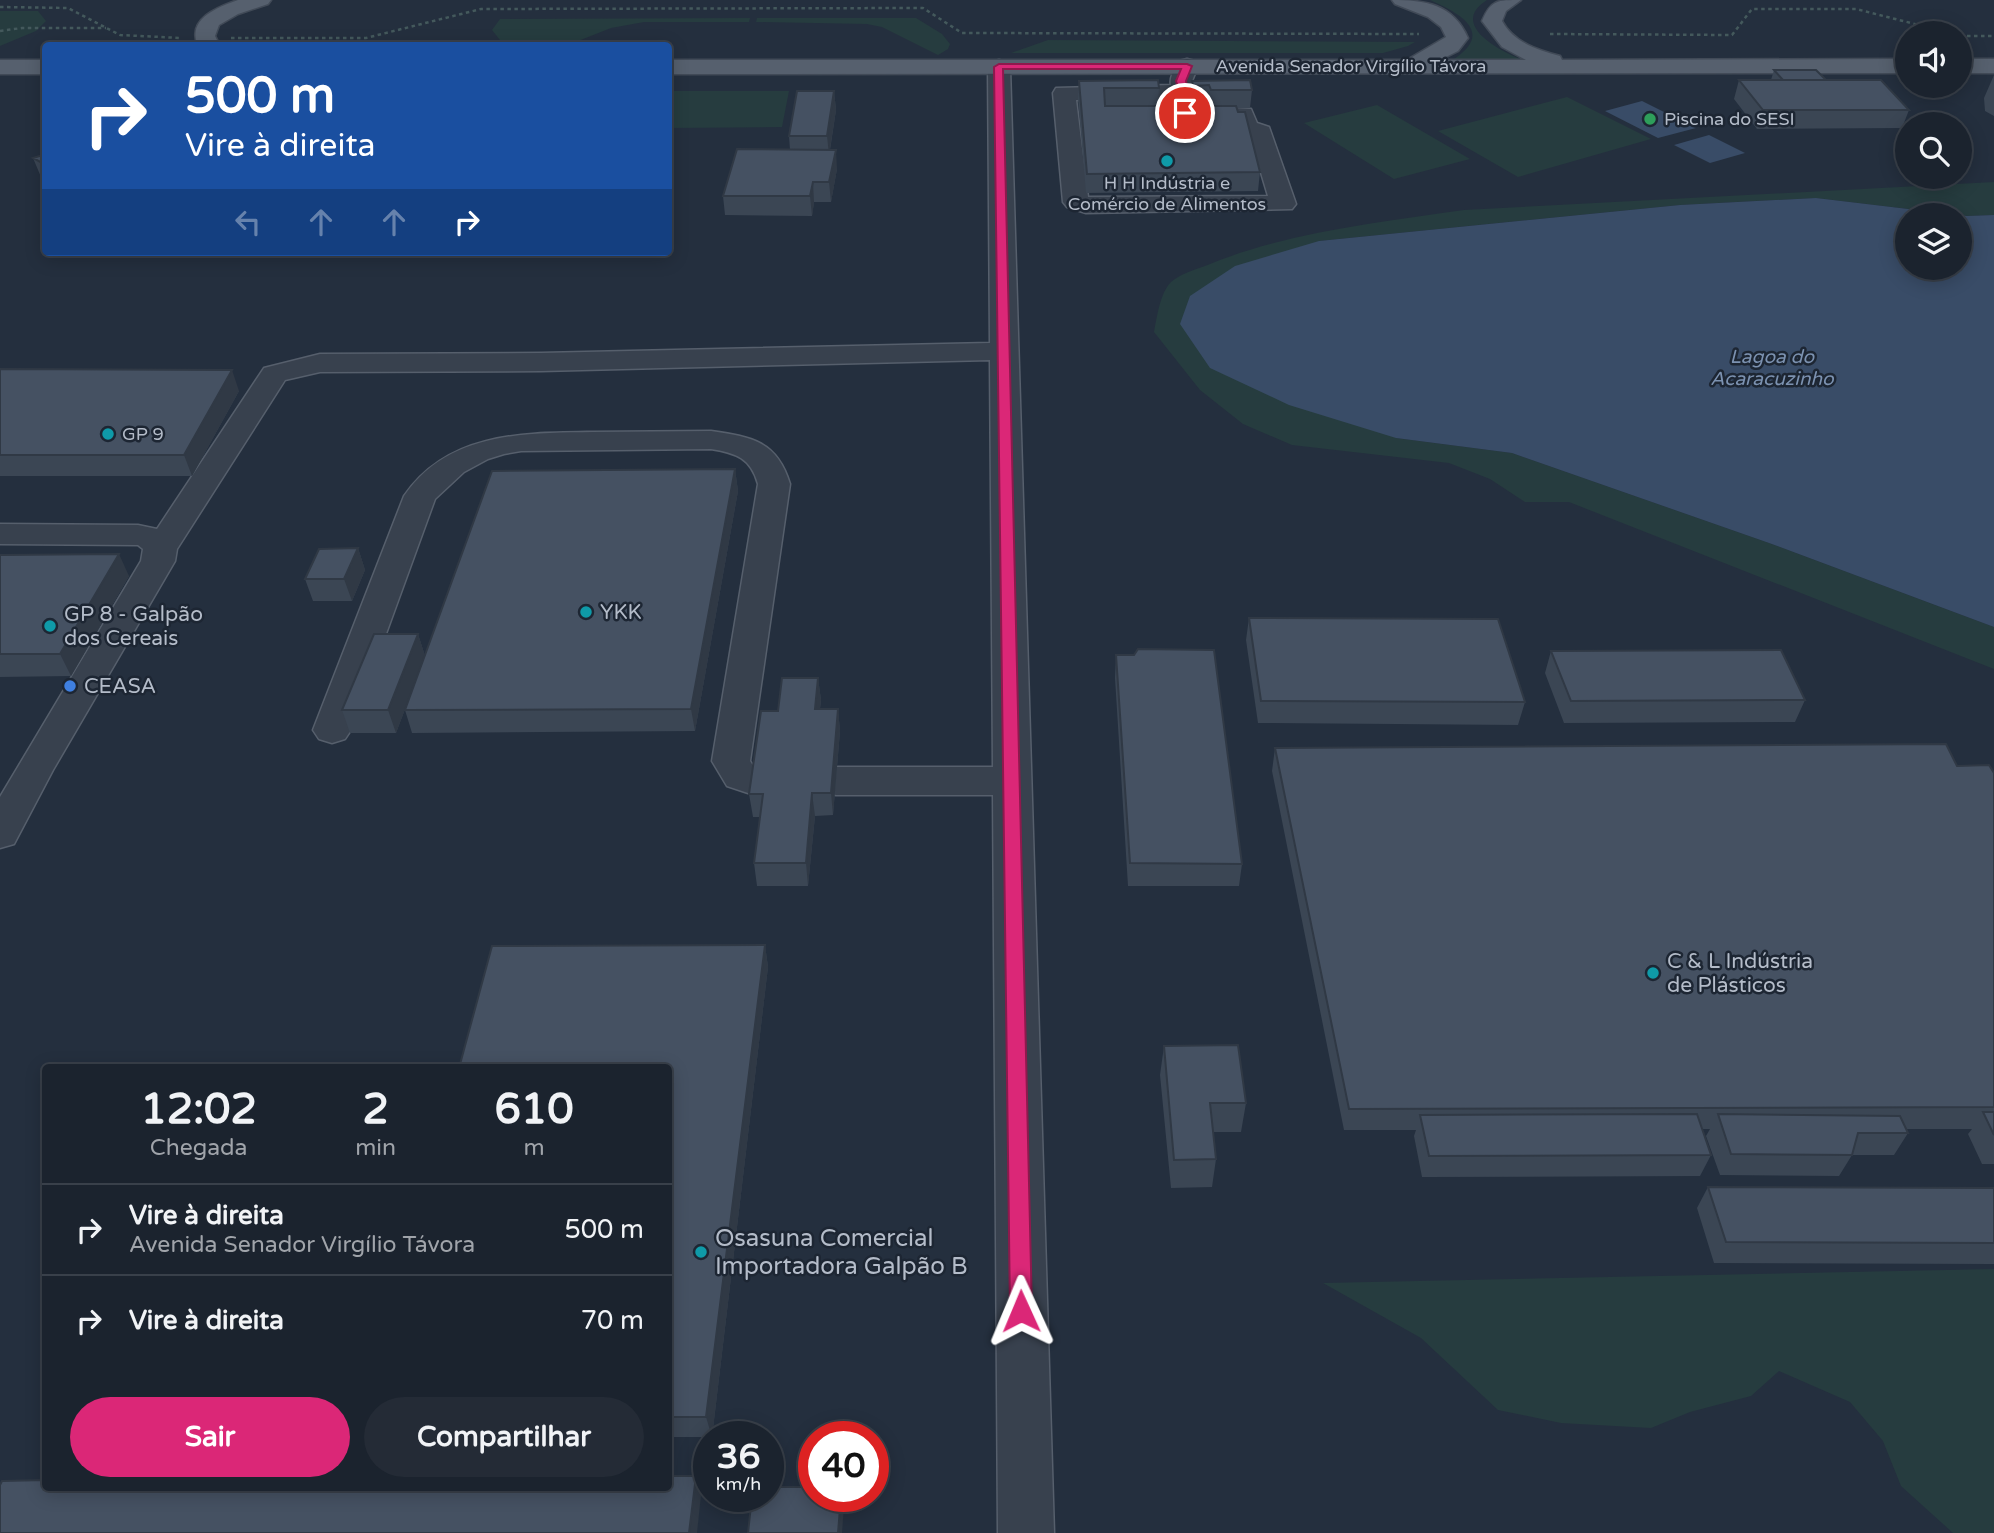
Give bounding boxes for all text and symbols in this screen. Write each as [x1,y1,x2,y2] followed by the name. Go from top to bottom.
[1895,21,1972,280] map controls
[1895,21,1972,98] button: sound
[1216,55,1486,77] street label: Avenida Senador Virgílio Távora
[185,67,335,126] text: 500 m
[70,70,161,161] icon: right
[1155,83,1215,143] pin
[1166,94,1204,132] icon: arrive
[1664,108,1795,130] place label: Piscina do SESI
[1642,111,1658,127] marker: Piscina do SESI
[1895,112,1972,189] button: search
[185,127,376,165] text: Vire à direita
[1159,153,1175,169] marker: H H Indústria e Comércio de Alimentos
[1068,172,1266,215] place label: H H Indústria e Comércio de Alimentos
[229,203,267,241] icon: left
[302,203,340,241] icon: ahead
[375,203,413,241] icon: ahead
[448,203,486,241] icon: right
[1895,203,1972,280] button: layers
[1710,346,1835,390] water label: Lagoa do Acaracuzinho
[122,423,164,445] place label: GP 9
[100,426,116,442] marker: GP 9
[600,600,642,625] place label: YKK
[64,602,203,651] place label: GP 8 - Galpão dos Cereais
[578,604,594,620] marker: YKK
[42,618,58,634] marker: GP 8 - Galpão dos Cereais
[84,674,156,699] place label: CEASA
[62,678,78,694] marker: CEASA
[1667,949,1813,998] place label: C & L Indústria de Plásticos
[1645,965,1661,981] marker: C & L Indústria de Plásticos
[140,1084,257,1135] text: 12:02
[362,1084,389,1135] text: 2
[494,1084,574,1135] text: 610
[150,1134,248,1162] text: Chegada
[355,1134,396,1162] text: min
[523,1134,545,1162] text: m
[129,1200,284,1231] text: Vire à direita
[70,1211,108,1249] icon: right
[564,1214,644,1245] text: 500 m
[715,1224,968,1281] place label: Osasuna Comercial Importadora Galpão B
[129,1231,475,1259] text: Avenida Senador Virgílio Távora
[693,1244,709,1260] marker: Osasuna Comercial Importadora Galpão B
[984,1274,1058,1348] position arrow
[70,1302,108,1340] icon: right
[129,1305,284,1336] text: Vire à direita
[581,1305,644,1336] text: 70 m
[70,1397,350,1477] button: Sair
[364,1397,644,1477] button: Compartilhar
[798,1421,889,1512] speed limit sign: 40
[717,1436,760,1478] text: 36
[716,1473,761,1495] text: km/h

